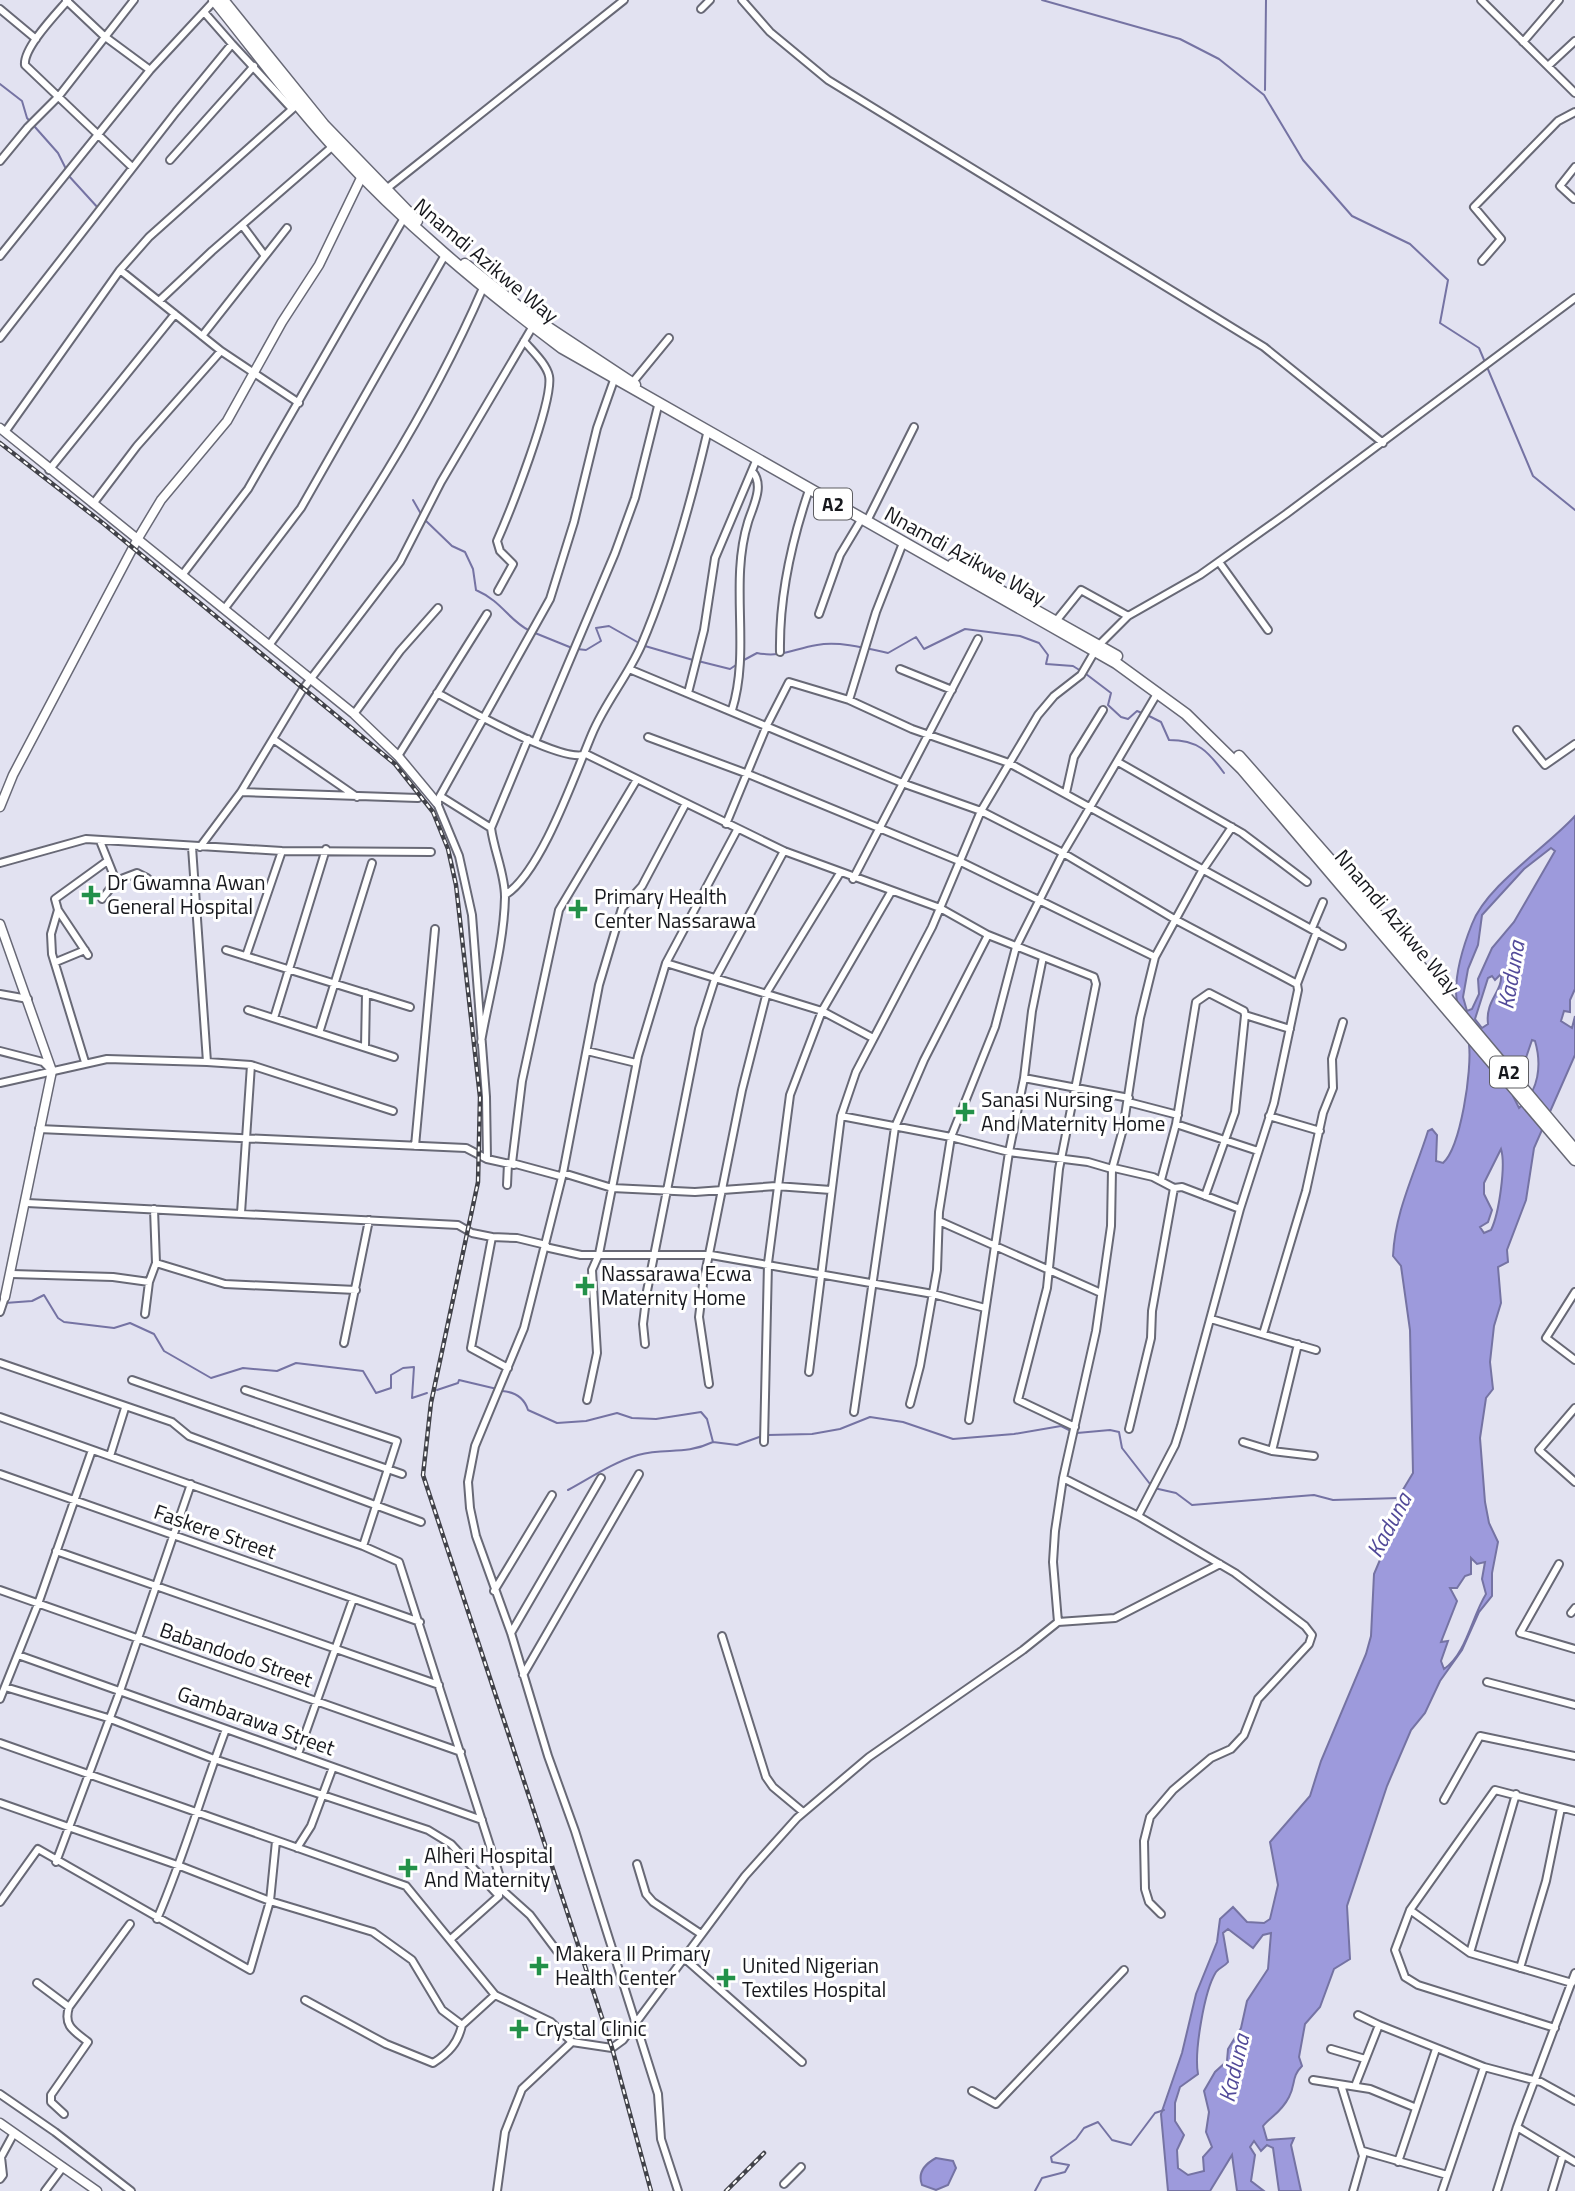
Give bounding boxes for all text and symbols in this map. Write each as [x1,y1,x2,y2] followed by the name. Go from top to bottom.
[407,190,566,331] street label: Nnamdi Azikwe Way
[814,489,852,520] road number: A2
[879,497,1052,613] street label: Nnamdi Azikwe Way
[1327,842,1468,1001] street label: Nnamdi Azikwe Way
[107,866,266,922] place label: Dr Gwamna Awan General Hospital
[594,880,756,936] place label: Primary Health Center Nassarawa
[81,885,101,905] marker: Dr Gwamna Awan General Hospital
[568,899,588,919] marker: Primary Health Center Nassarawa
[1487,936,1534,1012] water label: Kaduna
[1490,1056,1528,1088] road number: A2
[981,1083,1165,1139] place label: Sanasi Nursing And Maternity Home
[955,1102,975,1122] marker: Sanasi Nursing And Maternity Home
[601,1257,752,1313] place label: Nassarawa Ecwa Maternity Home
[575,1276,595,1296] marker: Nassarawa Ecwa Maternity Home
[1357,1485,1421,1563] water label: Kaduna
[150,1495,281,1567] street label: Faskere Street
[156,1613,318,1695] street label: Babandodo Street
[173,1677,340,1764] street label: Gambarawa Street
[424,1839,553,1895] place label: Alheri Hospital And Maternity
[398,1858,418,1878] marker: Alheri Hospital And Maternity
[555,1937,711,1993] place label: Makera II Primary Health Center
[742,1949,886,2005] place label: United Nigerian Textiles Hospital
[529,1956,549,1976] marker: Makera II Primary Health Center
[716,1968,736,1988] marker: United Nigerian Textiles Hospital
[535,2012,647,2044] place label: Crystal Clinic
[509,2019,529,2039] marker: Crystal Clinic
[1209,2029,1259,2105] water label: Kaduna

